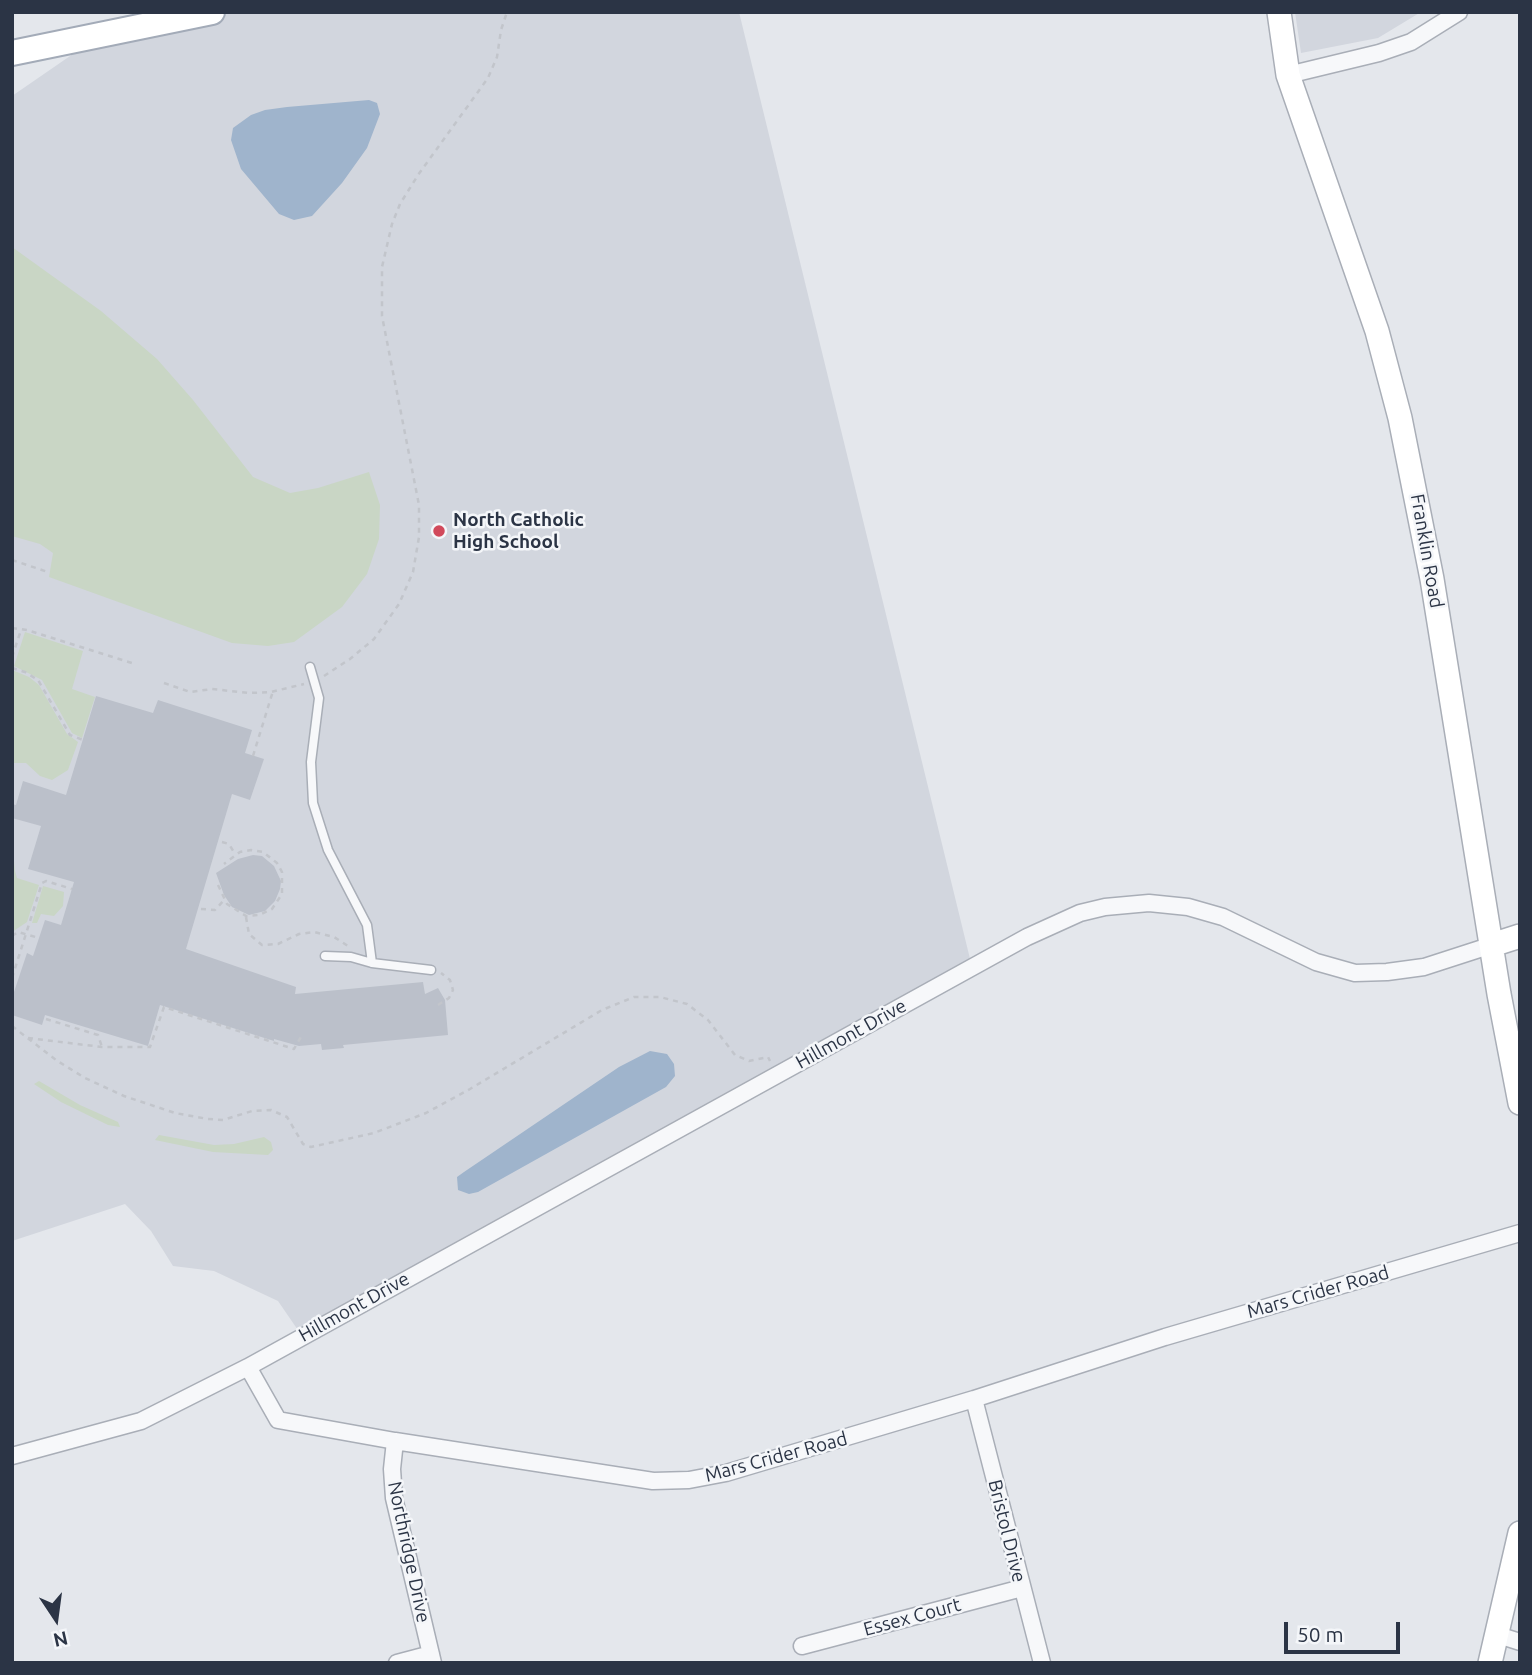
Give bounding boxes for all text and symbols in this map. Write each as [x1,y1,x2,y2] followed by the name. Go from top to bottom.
[1406,492,1448,610] street label: Franklin Road
[453,509,584,553] place label: North Catholic High School
[431,523,447,539] marker: North Catholic High School
[792,994,910,1074] street label: Hillmont Drive
[1244,1261,1392,1323] street label: Mars Crider Road
[295,1267,413,1347] street label: Hillmont Drive
[702,1427,850,1487] street label: Mars Crider Road
[983,1477,1031,1585] street label: Bristol Drive
[383,1479,435,1625] street label: Northridge Drive
[21,1584,91,1654] north arrow
[861,1593,963,1641] street label: Essex Court
[1287,1608,1402,1652] scale bar
[1297,1622,1344,1646] text: 50 m
[51,1627,70,1652] text: N

